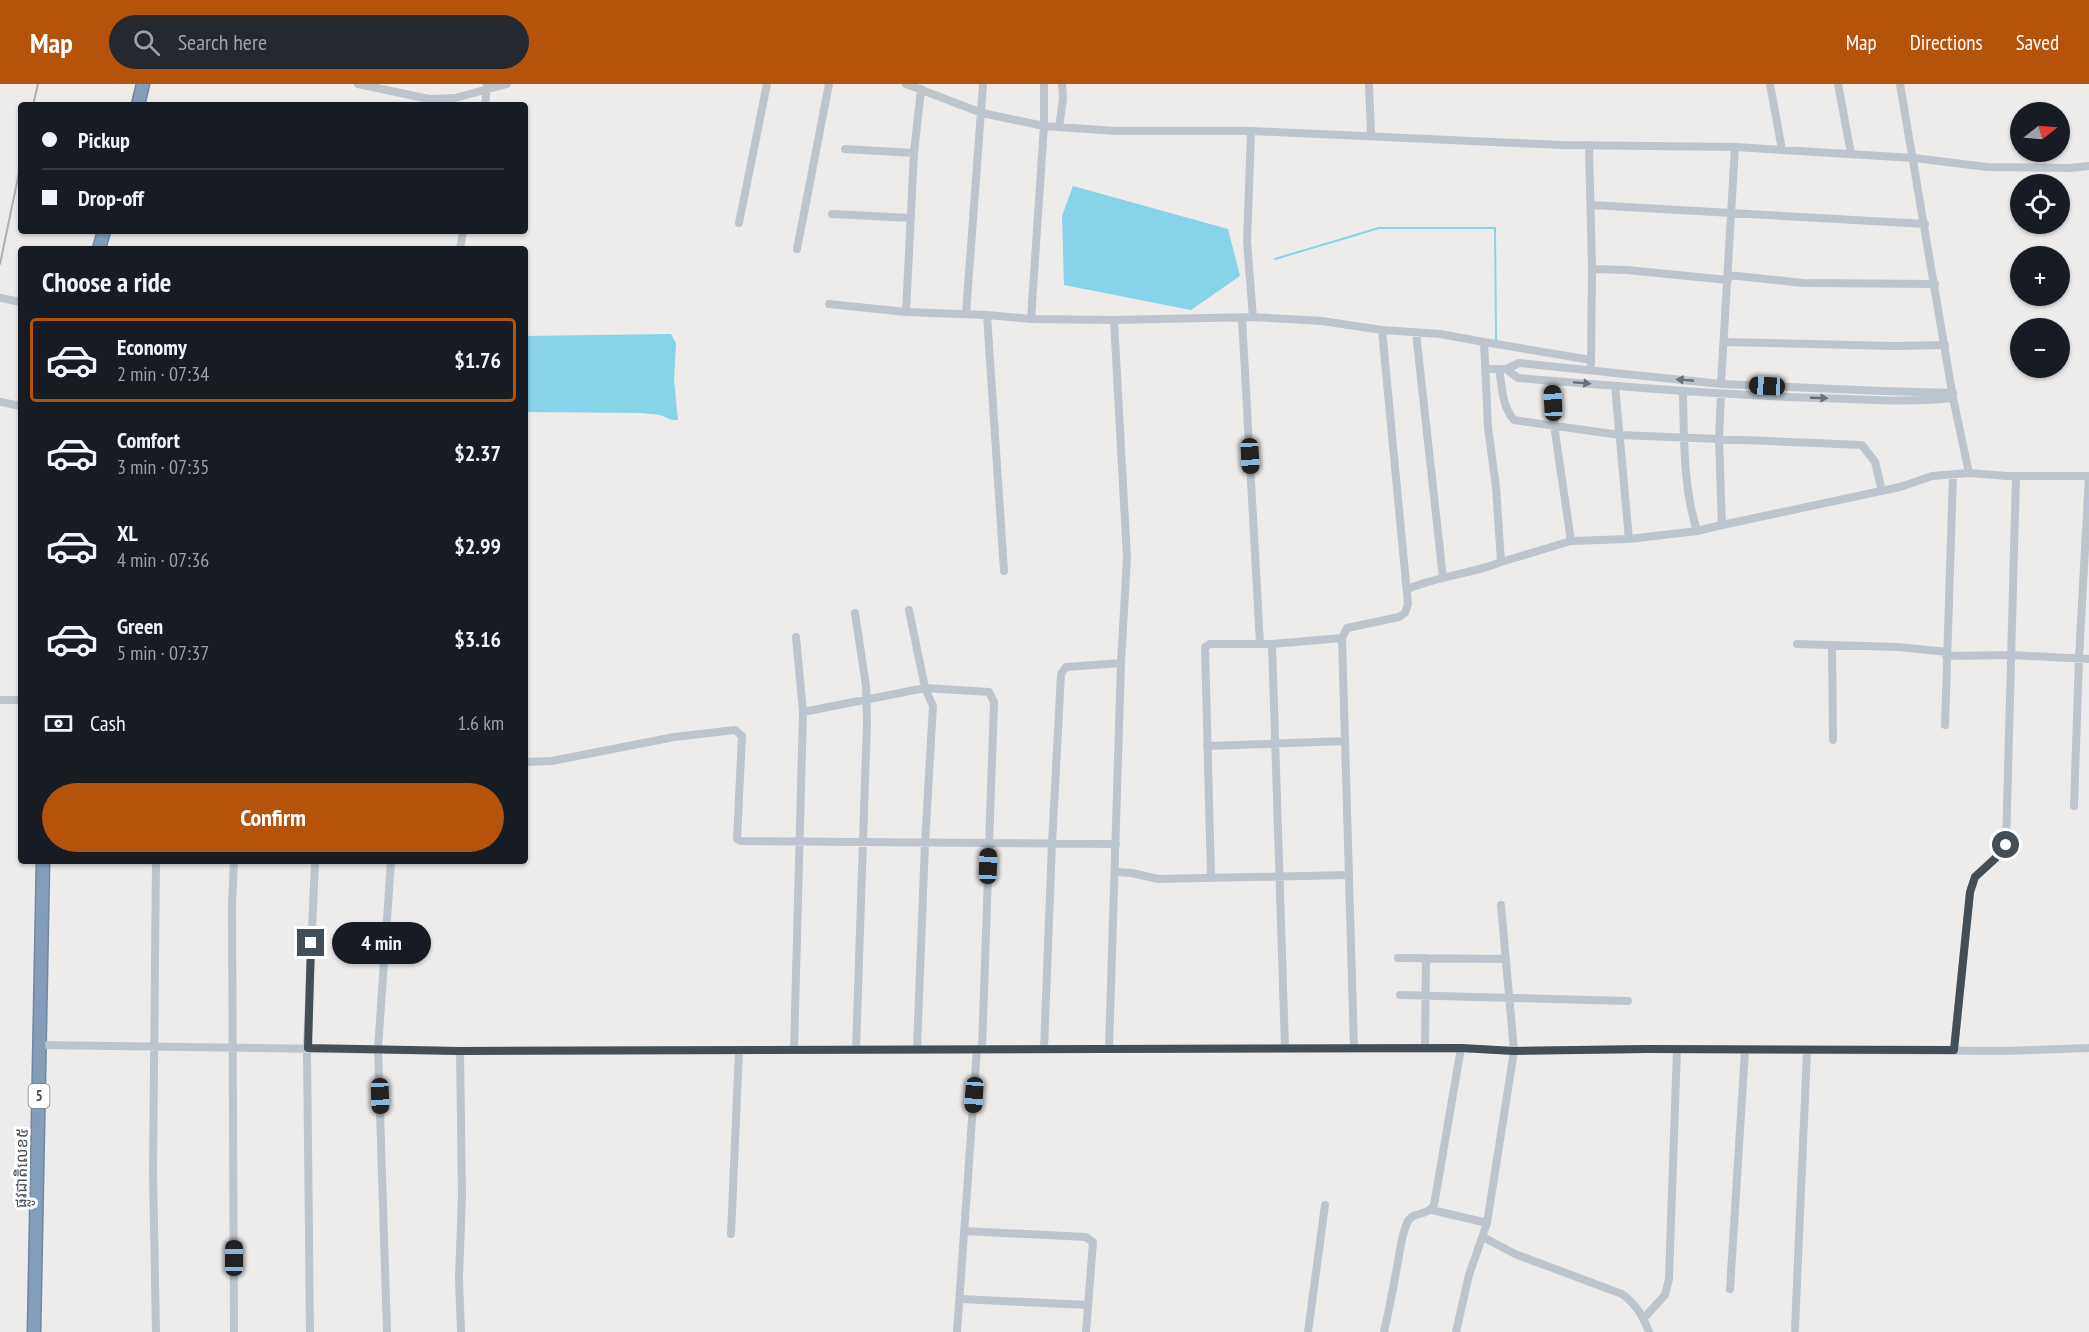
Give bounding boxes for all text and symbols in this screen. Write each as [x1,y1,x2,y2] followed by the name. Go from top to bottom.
[109,15,529,69] search box
[30,24,73,61] text: Map
[130,26,163,59] icon: search
[178,28,267,56] text: Search here
[1846,29,1877,56] text: Map
[1910,29,1983,56] text: Directions
[2016,29,2059,56] text: Saved
[2010,102,2070,162] north arrow
[2010,102,2070,378] map controls
[78,126,130,154] text: Pickup
[2010,174,2070,234] button: locate
[78,184,144,212] text: Drop-off
[2010,246,2070,306] button: +
[42,265,171,299] text: Choose a ride
[2010,318,2070,378] button: −
[45,333,99,387] icon: car
[117,333,187,361] text: Economy
[454,346,501,374] text: $1.76
[117,361,209,387] text: 2 min · 07:34
[1675,375,1694,385] one-way arrow
[1749,376,1785,396] car
[1573,378,1592,388] one-way arrow
[1543,385,1563,421] car
[1809,393,1828,402] one-way arrow
[45,426,99,480] icon: car
[117,426,180,454] text: Comfort
[1240,438,1260,474] car
[454,439,501,467] text: $2.37
[117,454,209,480] text: 3 min · 07:35
[45,519,99,573] icon: car
[117,519,138,547] text: XL
[454,532,501,560] text: $2.99
[117,547,209,573] text: 4 min · 07:36
[45,612,99,666] icon: car
[117,612,163,640] text: Green
[454,625,501,653] text: $3.16
[117,640,209,666] text: 5 min · 07:37
[42,707,75,740] icon: cash
[90,709,126,737] text: Cash
[457,710,504,736] text: 1.6 km
[42,783,504,852] button: Confirm
[1992,831,2019,858] route start
[978,848,998,884] car
[332,922,431,964] callout: 4 min
[297,929,324,956] route end
[361,930,402,956] text: 4 min
[964,1076,984,1114] car
[370,1078,390,1114] car
[28,1084,50,1108] road number: 5
[10,1128,36,1208] street label: ផ្លូវជាតិលេខ៥
[225,1240,243,1276] car

